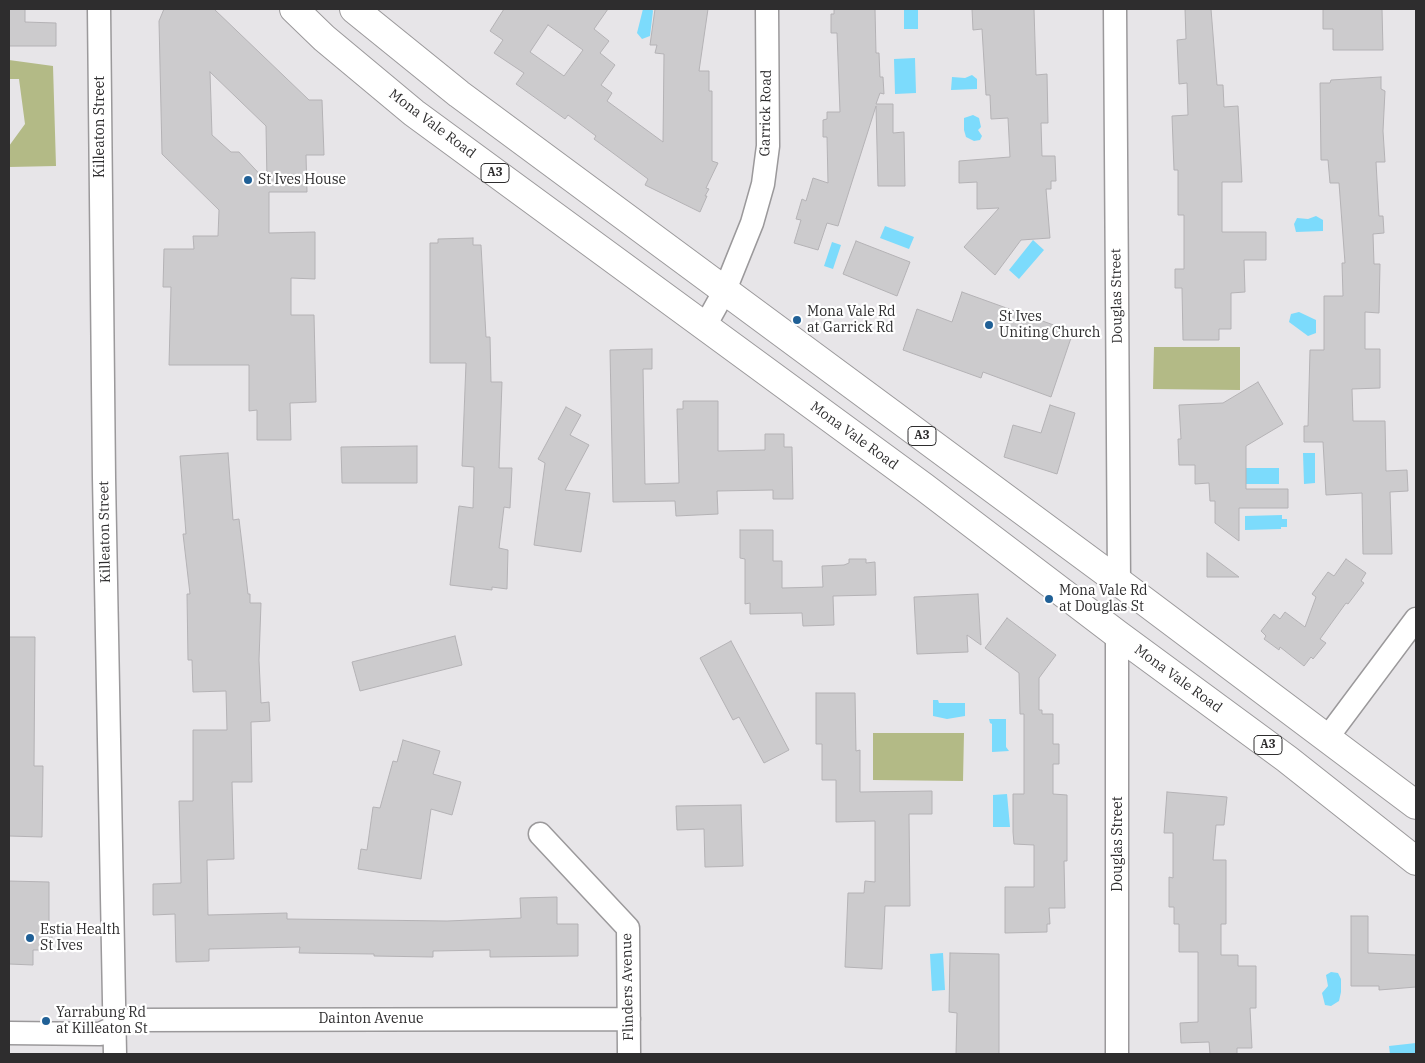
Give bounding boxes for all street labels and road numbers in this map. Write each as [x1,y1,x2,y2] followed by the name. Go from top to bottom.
[757,69,775,157] street label: Garrick Road
[92,76,108,178] street label: Killeaton Street
[385,86,479,162] street label: Mona Vale Road
[481,164,509,182] road number: A3
[1108,248,1126,344] street label: Douglas Street
[807,399,901,473] street label: Mona Vale Road
[908,426,936,446] road number: A3
[96,481,114,583] street label: Killeaton Street
[1131,642,1225,716] street label: Mona Vale Road
[1254,736,1282,754] road number: A3
[1110,796,1126,892] street label: Douglas Street
[619,933,637,1041] street label: Flinders Avenue
[318,1011,424,1027] street label: Dainton Avenue

